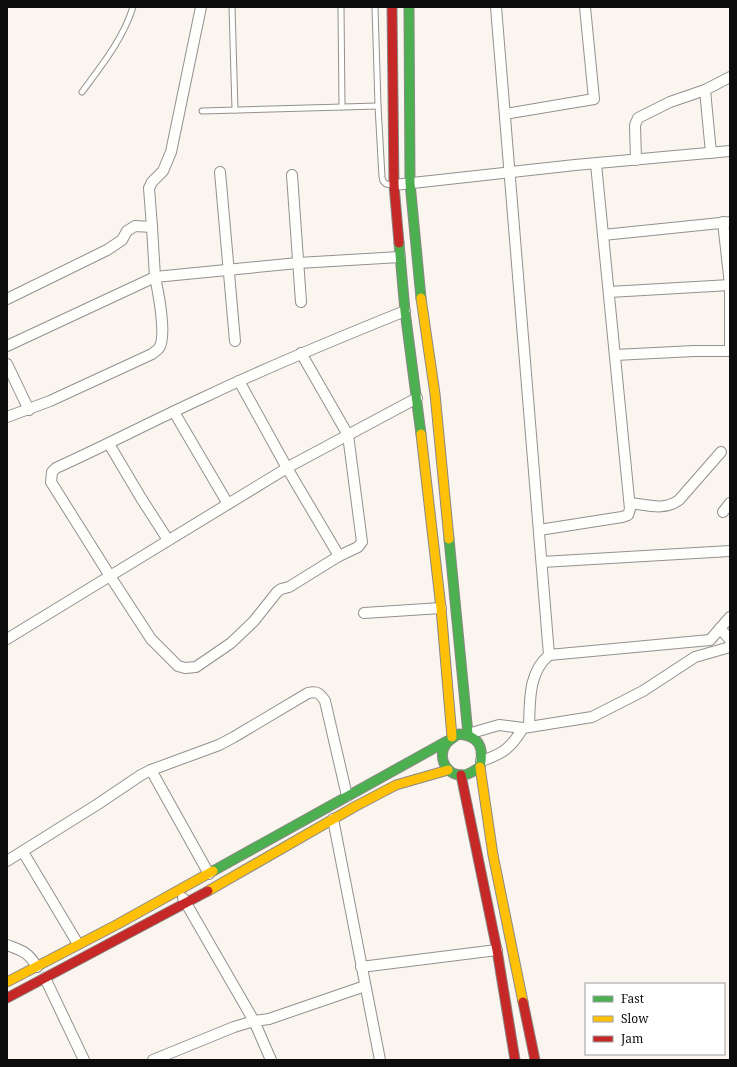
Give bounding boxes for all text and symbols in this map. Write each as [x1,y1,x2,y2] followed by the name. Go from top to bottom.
[585,983,725,1055] legend
[621,990,644,1007] text: Fast
[621,1010,649,1027] text: Slow
[620,1030,643,1047] text: Jam

